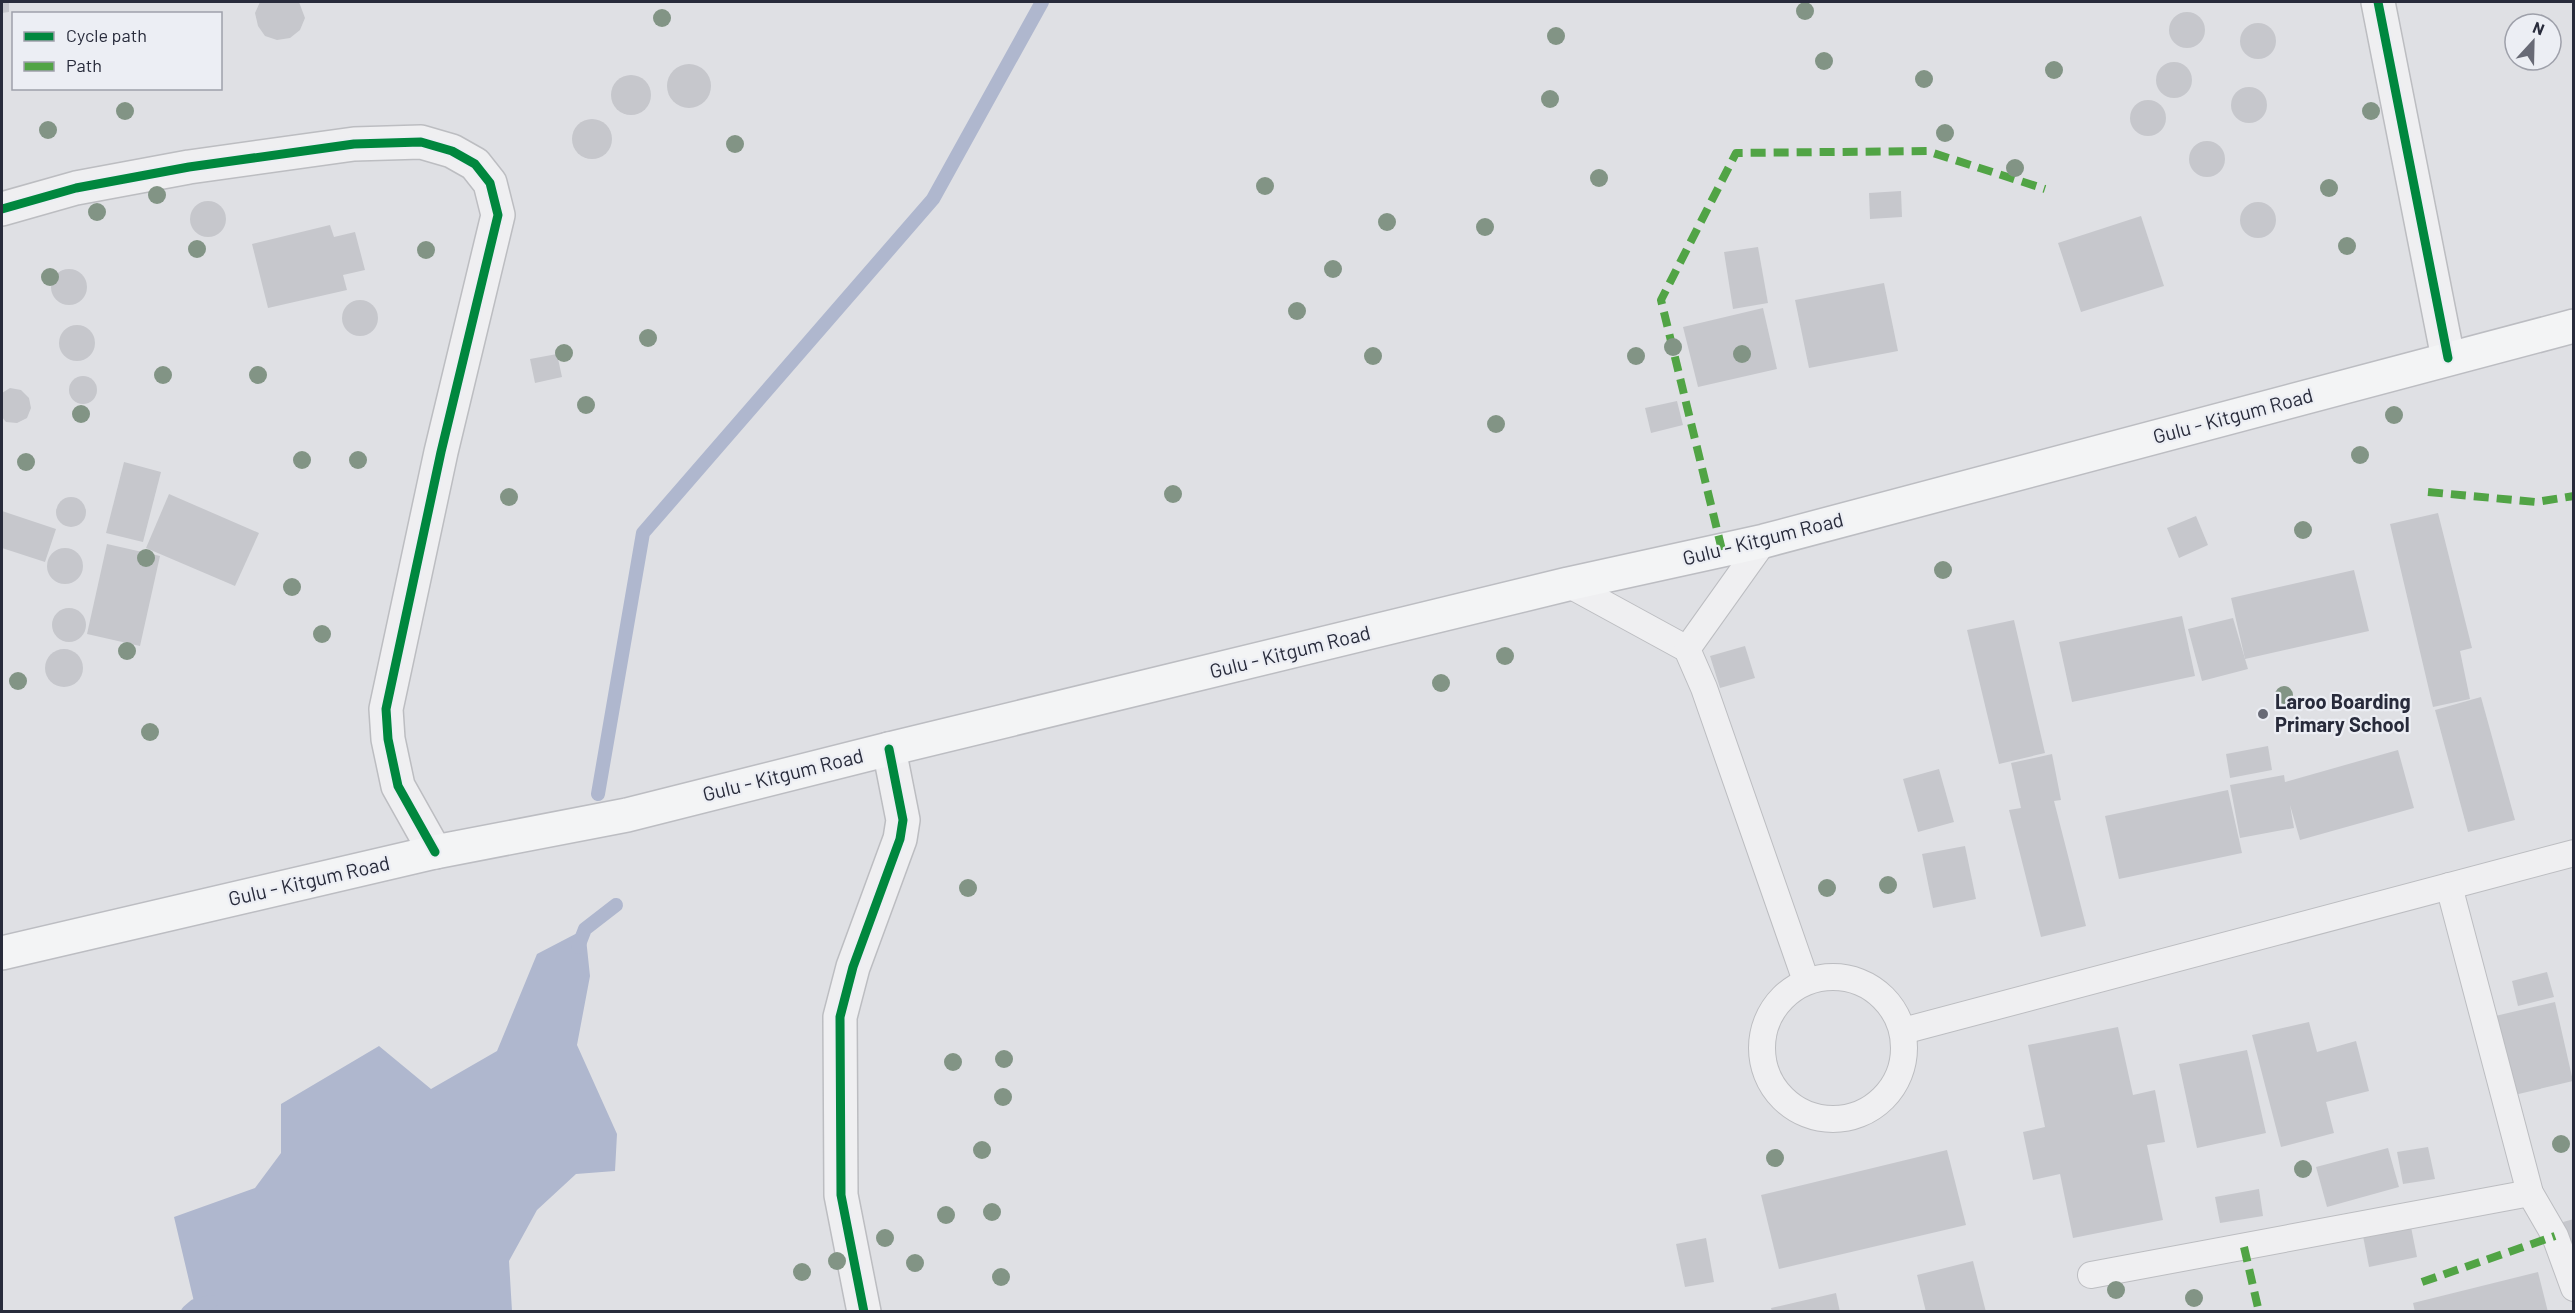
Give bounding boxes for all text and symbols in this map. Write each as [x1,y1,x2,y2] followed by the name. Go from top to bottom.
[12,12,222,90] legend
[2503,12,2563,72] north arrow
[2530,17,2547,38] text: N
[66,24,147,46] text: Cycle path
[66,54,102,76] text: Path
[2150,382,2315,448] street label: Gulu - Kitgum Road
[1680,506,1846,570] street label: Gulu - Kitgum Road
[1207,619,1373,683] street label: Gulu - Kitgum Road
[2275,689,2411,736] place label: Laroo Boarding Primary School
[2256,707,2270,721] marker: Laroo Boarding Primary School
[700,742,866,806] street label: Gulu - Kitgum Road
[226,850,392,910] street label: Gulu - Kitgum Road

